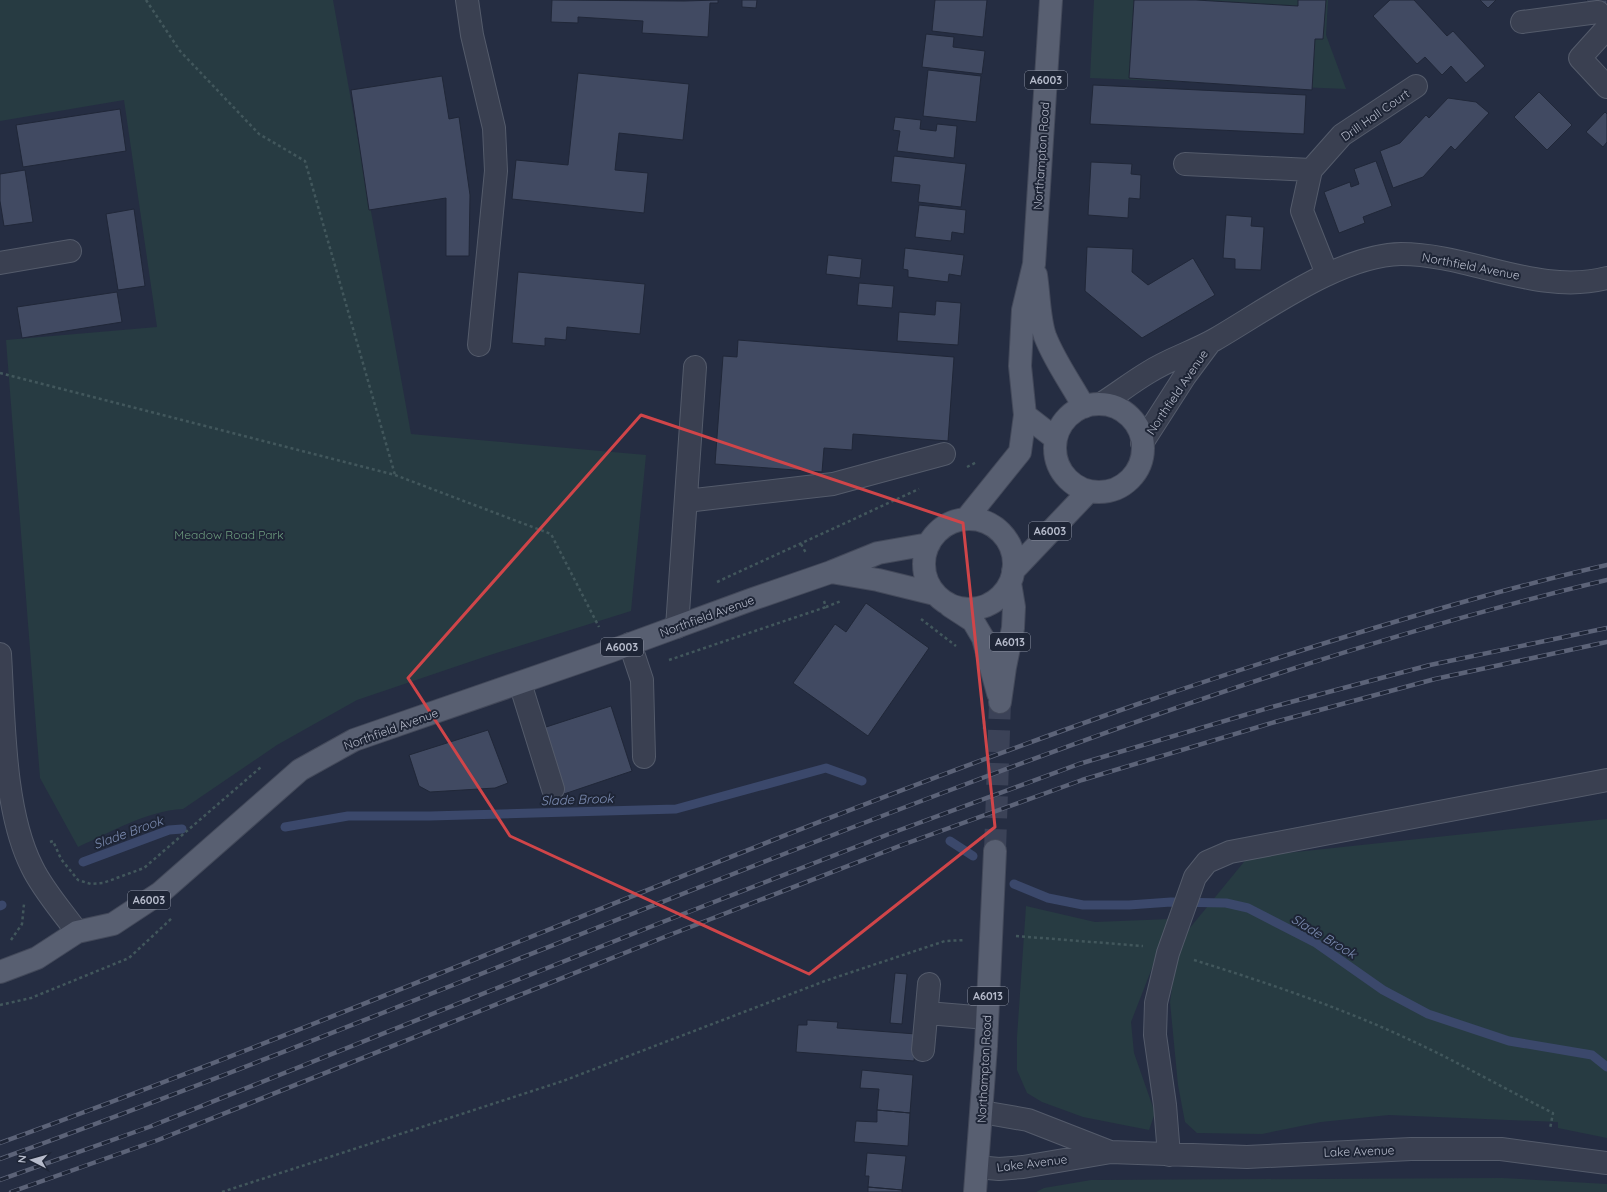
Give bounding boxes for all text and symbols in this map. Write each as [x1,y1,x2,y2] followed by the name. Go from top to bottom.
[1025,71,1067,89] road number: A6003
[1338,86,1412,144] street label: Drill Hall Court
[1030,101,1052,211] street label: Northampton Road
[1421,249,1521,283] street label: Northfield Avenue
[1143,346,1211,437] street label: Northfield Avenue
[1029,522,1071,540] road number: A6003
[174,527,284,542] park label: Meadow Road Park
[658,592,756,640] street label: Northfield Avenue
[990,633,1030,651] road number: A6013
[601,638,643,656] road number: A6003
[342,705,440,753] street label: Northfield Avenue
[540,790,615,808] water label: Slade Brook
[91,812,166,852] water label: Slade Brook
[128,891,170,909] road number: A6003
[1289,910,1360,962] water label: Slade Brook
[968,987,1008,1005] road number: A6013
[974,1015,994,1123] street label: Northampton Road
[12,1140,52,1180] north arrow
[1323,1142,1395,1160] street label: Lake Avenue
[996,1151,1068,1175] street label: Lake Avenue
[15,1154,29,1164] text: N

